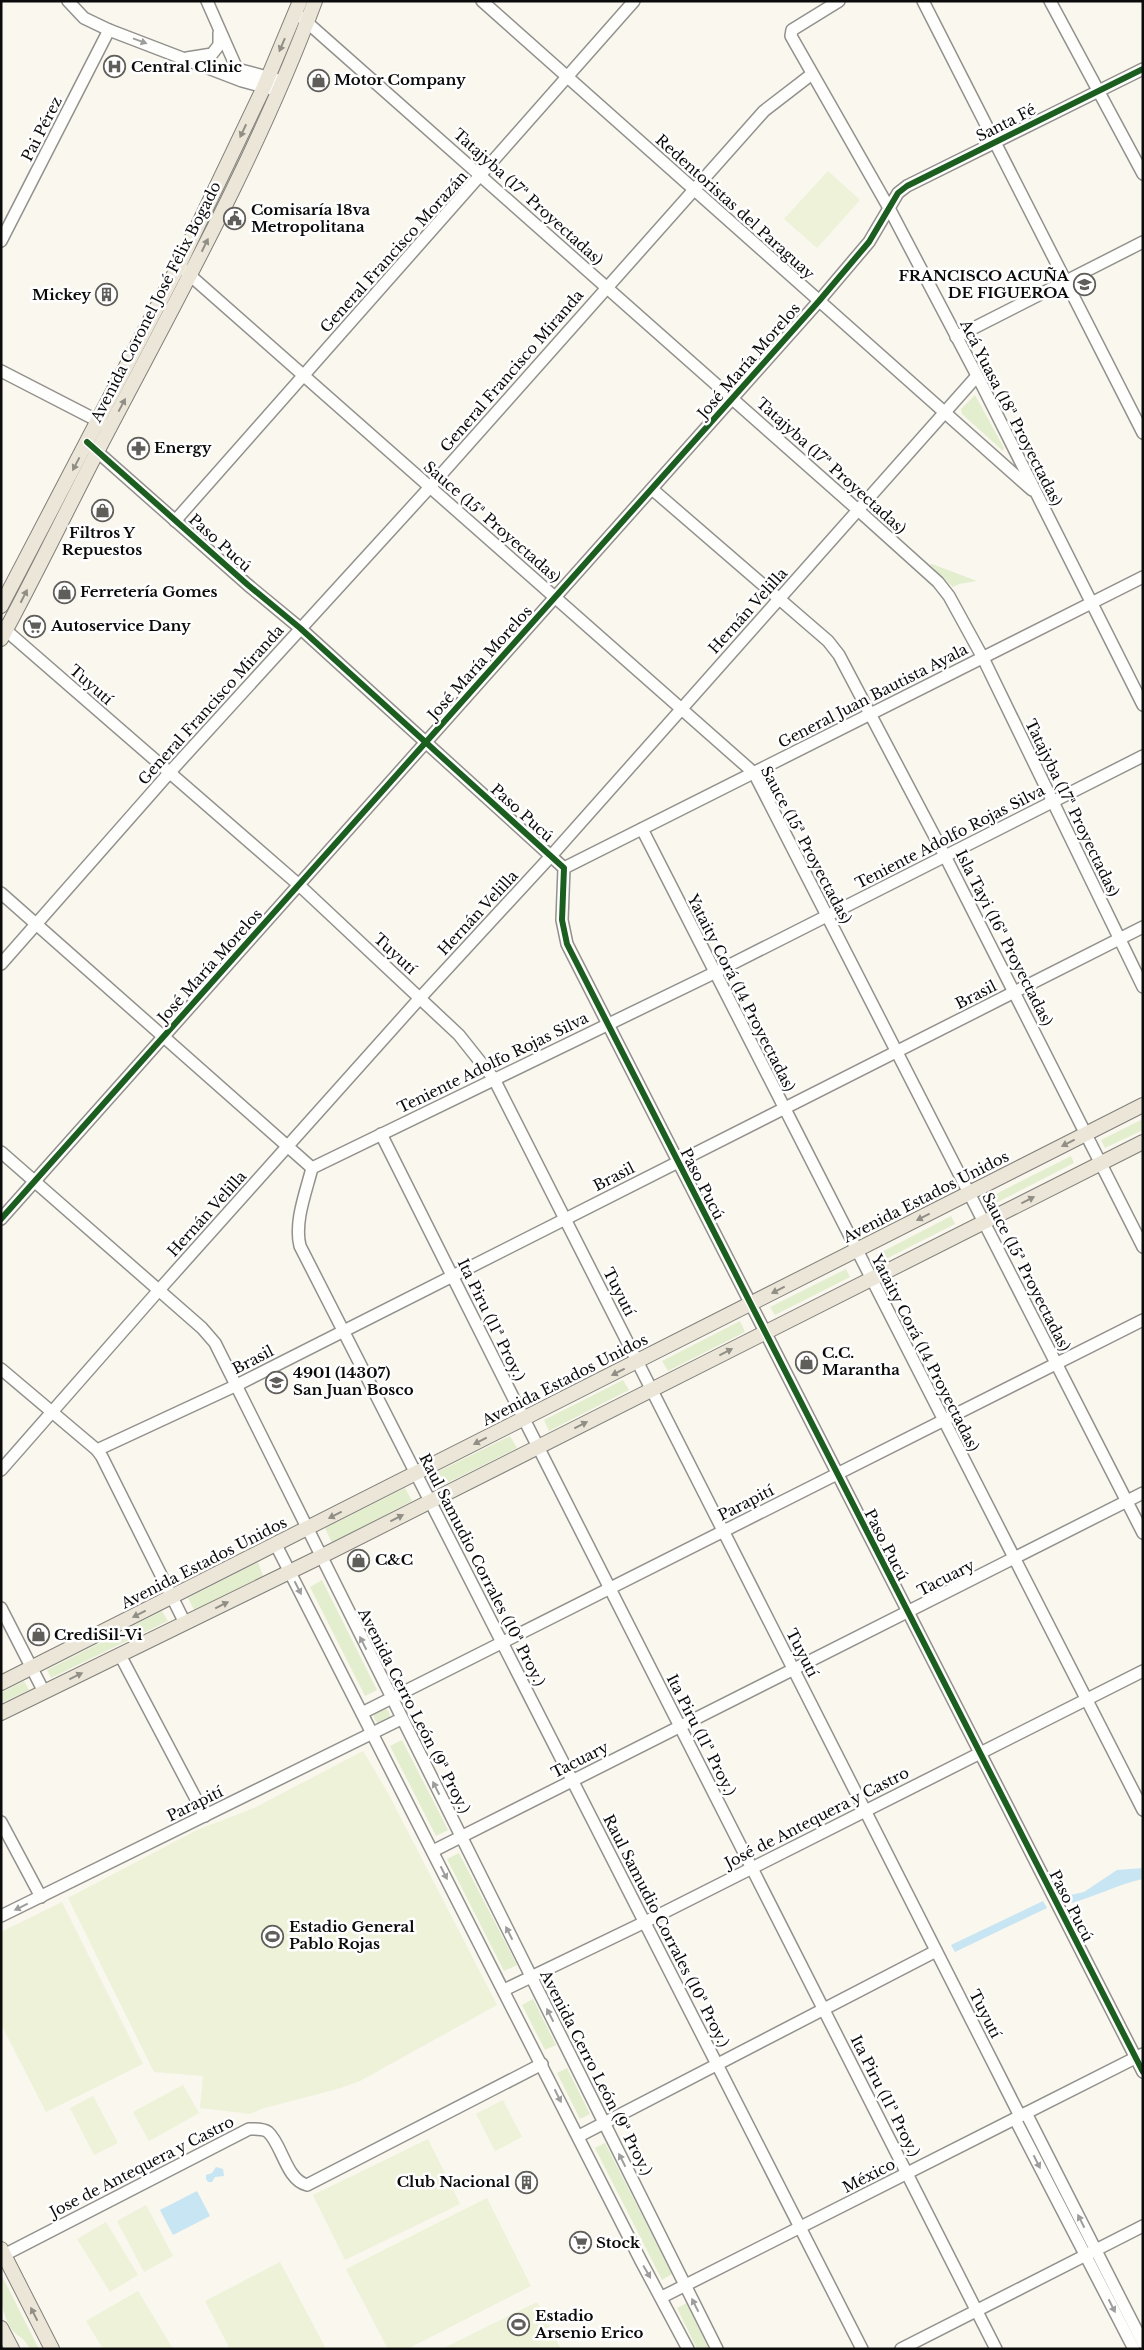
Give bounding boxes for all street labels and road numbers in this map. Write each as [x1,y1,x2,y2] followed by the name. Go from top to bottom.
[17,93,66,164] street label: Pai Pérez
[973,99,1039,146] street label: Santa Fé
[450,124,607,269] street label: Tatajyba (17ª Proyectadas)
[652,130,819,283] street label: Redentoristas del Paraguay
[316,167,471,337] street label: General Francisco Morazán
[86,178,225,426] street label: Avenida Coronel José Félix Bogado
[436,285,588,456] street label: General Francisco Miranda
[692,299,804,424] street label: José María Morelos
[956,316,1067,509] street label: Acá Yuasa (18ª Proyectadas)
[753,393,910,538] street label: Tatajyba (17ª Proyectadas)
[420,457,565,586] street label: Sauce (15ª Proyectadas)
[185,510,256,576] street label: Paso Pucú
[704,563,792,658] street label: Hernán Velilla
[422,601,536,725] street label: José María Morelos
[134,620,288,789] street label: General Francisco Miranda
[775,639,971,752] street label: General Juan Bautista Ayala
[66,661,118,709] street label: Tuyutí
[1021,716,1124,900] street label: Tatajyba (17ª Proyectadas)
[757,763,856,927] street label: Sauce (15ª Proyectadas)
[487,780,558,846] street label: Paso Pucú
[852,780,1048,893] street label: Teniente Adolfo Rojas Silva
[952,847,1057,1029] street label: Isla Tayi (16ª Proyectadas)
[433,866,522,959] street label: Hernán Velilla
[683,890,800,1095] street label: Yataity Corá (14 Proyectadas)
[152,904,266,1028] street label: José María Morelos
[370,929,421,979] street label: Tuyutí
[952,976,1000,1013] street label: Brasil
[394,1008,592,1117] street label: Teniente Adolfo Rojas Silva
[676,1145,729,1223] street label: Paso Pucú
[839,1146,1012,1247] street label: Avenida Estados Unidos
[590,1158,638,1195] street label: Brasil
[163,1166,251,1261] street label: Hernán Velilla
[978,1189,1075,1354] street label: Sauce (15ª Proyectadas)
[867,1250,984,1455] street label: Yataity Corá (14 Proyectadas)
[454,1255,529,1384] street label: Ita Piru (11ª Proy.)
[599,1264,640,1320] street label: Tuyutí
[478,1329,651,1430] street label: Avenida Estados Unidos
[229,1341,277,1378] street label: Brasil
[415,1450,550,1689] street label: Raul Samudio Corrales (10ª Proy.)
[715,1480,778,1525] street label: Parapití
[860,1506,913,1584] street label: Paso Pucú
[117,1512,290,1613] street label: Avenida Estados Unidos
[914,1555,978,1600] street label: Tacuary
[354,1604,475,1817] street label: Avenida Cerro León (9ª Proy.)
[782,1625,823,1681] street label: Tuyutí
[663,1671,740,1799] street label: Ita Piru (11ª Proy.)
[548,1737,612,1782] street label: Tacuary
[720,1763,912,1873] street label: José de Antequera y Castro
[164,1781,227,1825] street label: Parapití
[599,1811,734,2050] street label: Raul Samudio Corrales (10ª Proy.)
[1045,1867,1098,1945] street label: Paso Pucú
[536,1966,657,2179] street label: Avenida Cerro León (9ª Proy.)
[965,1986,1006,2042] street label: Tuyutí
[847,2032,924,2160] street label: Ita Piru (11ª Proy.)
[45,2112,237,2222] street label: Jose de Antequera y Castro
[839,2154,898,2197] street label: México

